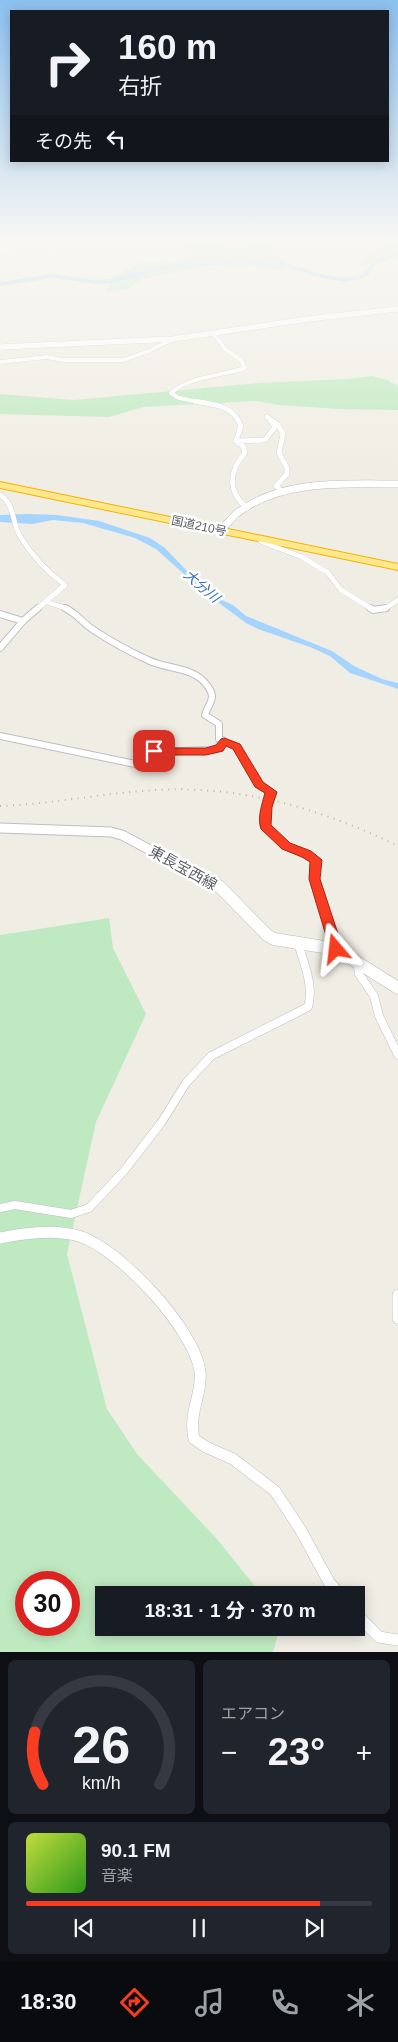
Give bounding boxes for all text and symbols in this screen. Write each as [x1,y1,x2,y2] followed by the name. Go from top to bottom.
[118,27,217,66] text: 160 m
[35,30,100,95] icon: right
[118,74,162,99] text: 右折
[102,125,130,153] icon: left
[35,131,92,152] text: その先
[170,513,228,539] street label: 国道210号
[181,566,225,607] water label: 大分川
[133,730,175,772] pin
[140,737,168,765] icon: arrive
[146,842,220,893] street label: 東長宝西線
[309,922,361,974] position arrow
[15,1571,80,1636] speed limit sign: 30
[144,1600,316,1621] text: 18:31 · 1 分 · 370 m
[221,1705,285,1722] text: エアコン
[73,1716,130,1774] text: 26
[268,1731,325,1773] text: 23°
[221,1737,237,1768] text: −
[356,1737,372,1768] text: +
[82,1773,121,1793] text: km/h
[101,1840,171,1861] text: 90.1 FM
[101,1867,133,1884] text: 音楽
[70,1914,98,1942] icon: previous
[185,1914,213,1942] icon: pause
[300,1914,328,1942] icon: next
[117,1985,152,2020] icon: directions
[192,1985,227,2020] icon: music
[267,1985,302,2020] icon: phone
[343,1985,378,2020] icon: climate
[20,1989,76,2014] text: 18:30

